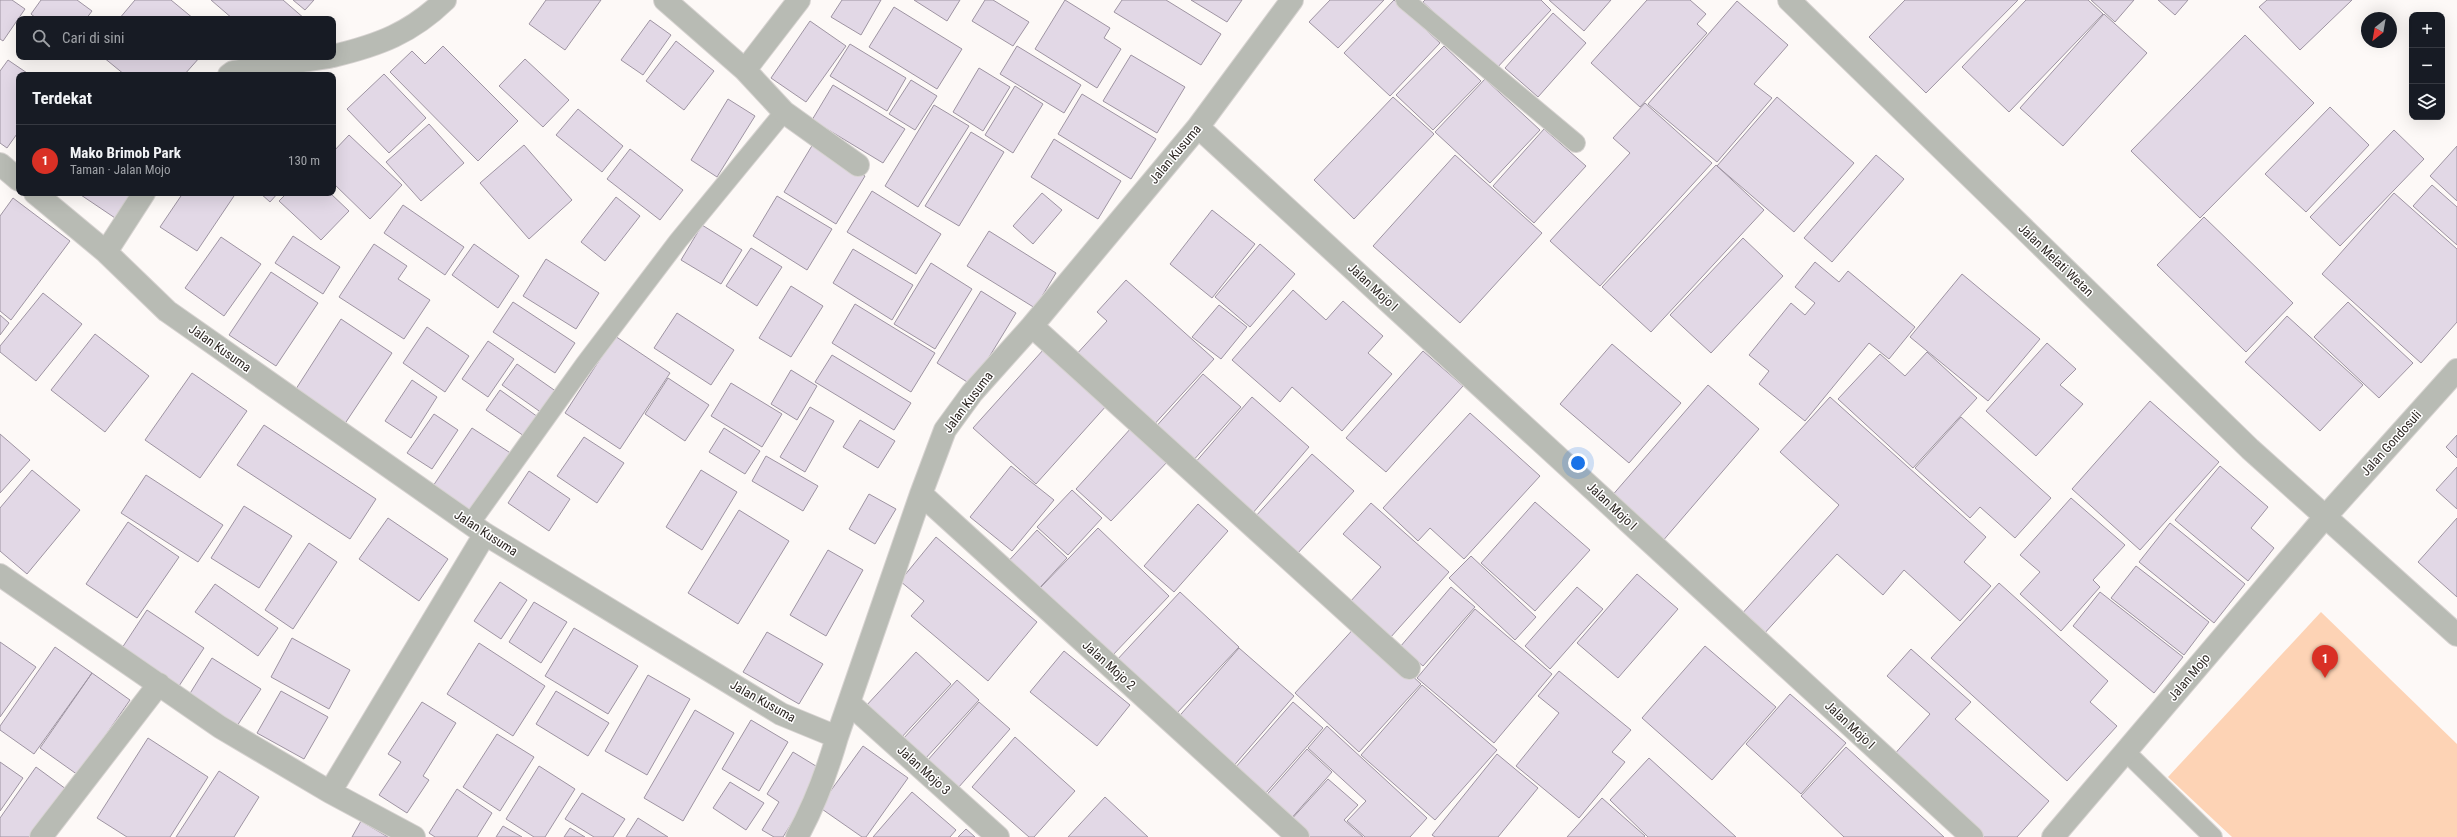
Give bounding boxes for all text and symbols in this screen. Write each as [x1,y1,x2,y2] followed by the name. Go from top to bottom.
[2361,12,2397,48] north arrow
[2409,12,2445,120] map controls
[2409,12,2445,48] button: +
[16,16,336,60] search box
[30,27,52,49] icon: search
[62,29,124,47] text: Cari di sini
[2409,48,2445,84] button: −
[2409,84,2445,120] button: layers
[32,88,92,108] text: Terdekat
[1146,121,1204,187] street label: Jalan Kusuma
[70,144,181,162] text: Mako Brimob Park
[42,153,48,168] text: 1
[288,153,320,168] text: 130 m
[70,162,171,177] text: Taman · Jalan Mojo
[2016,221,2096,299] street label: Jalan Melati Wetan
[1345,260,1401,314] street label: Jalan Mojo I
[186,321,254,375] street label: Jalan Kusuma
[940,369,996,435] street label: Jalan Kusuma
[2358,407,2424,479] street label: Jalan Gondosuli
[1568,453,1588,473] your location
[1584,479,1640,533] street label: Jalan Mojo I
[452,507,520,559] street label: Jalan Kusuma
[1079,637,1139,693] street label: Jalan Mojo 2
[2312,645,2338,678] pin: 1
[2165,650,2213,704] street label: Jalan Mojo
[728,677,798,725] street label: Jalan Kusuma
[1822,698,1878,752] street label: Jalan Mojo I
[894,742,954,798] street label: Jalan Mojo 3

